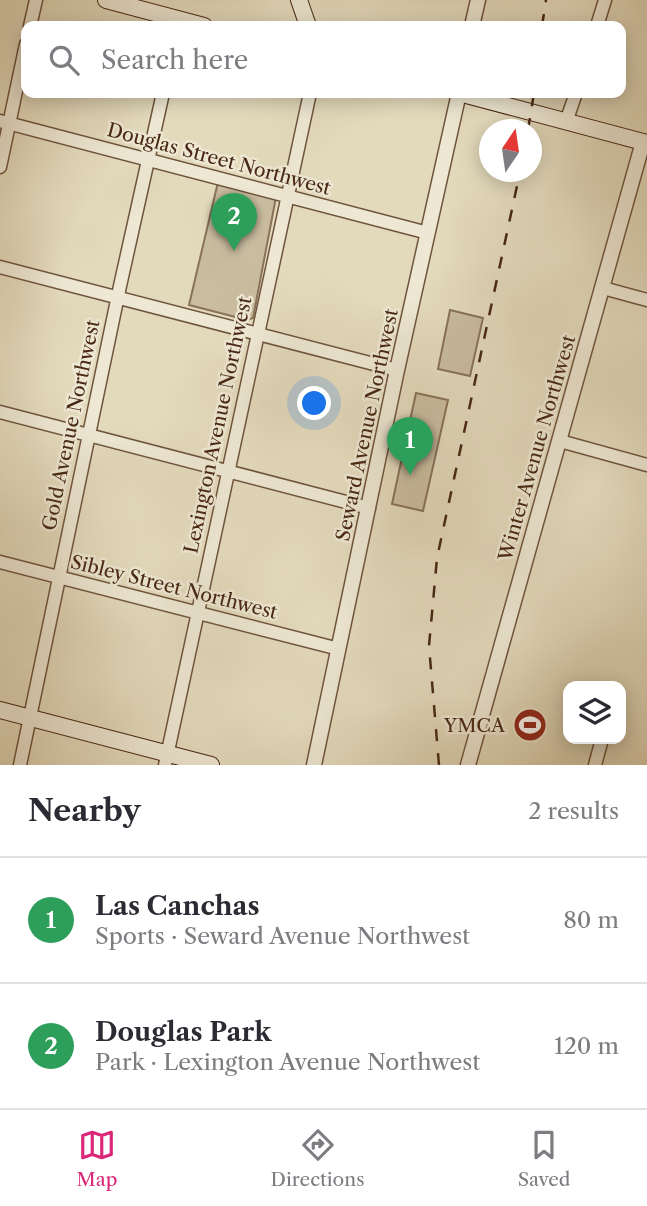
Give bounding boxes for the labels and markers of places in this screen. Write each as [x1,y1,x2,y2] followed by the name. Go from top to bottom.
[211,193,257,251] pin: 2
[387,417,433,475] pin: 1
[511,706,549,744] sports icon: YMCA
[443,714,506,737] place label: YMCA

